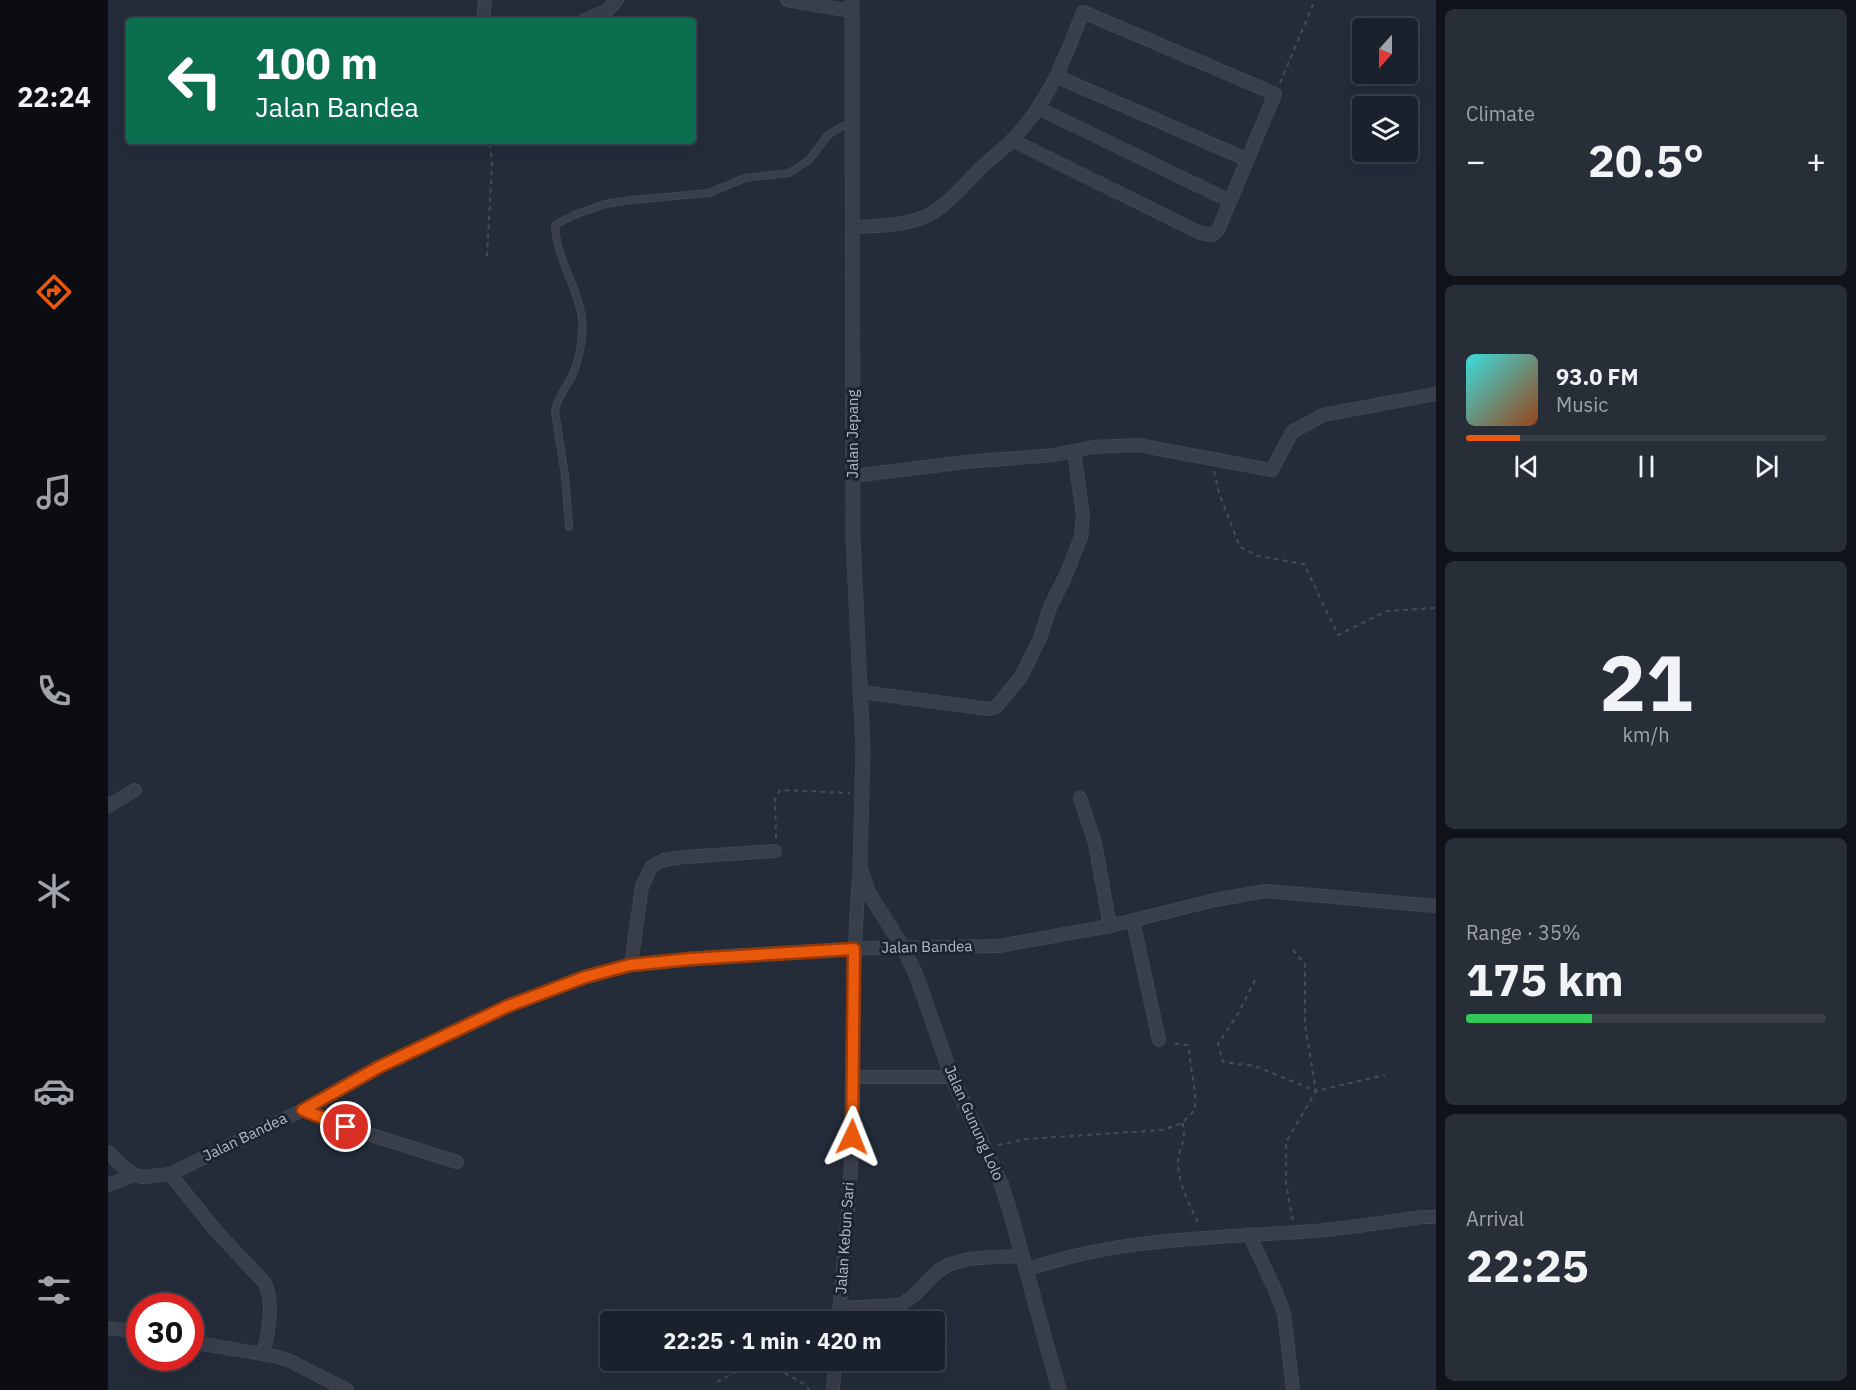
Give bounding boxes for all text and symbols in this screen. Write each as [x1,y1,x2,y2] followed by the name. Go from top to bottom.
[1352,18,1418,84] north arrow
[1352,18,1418,162] map controls
[255,36,378,91] text: 100 m
[156,42,234,120] icon: left
[17,79,91,114] text: 22:24
[255,89,419,124] text: Jalan Bandea
[1352,96,1418,162] button: layers
[1466,100,1535,127] text: Climate
[1588,131,1704,189] text: 20.5°
[1466,139,1486,182] text: −
[1806,139,1826,182] text: +
[33,271,75,313] icon: directions
[1556,362,1639,391] text: 93.0 FM
[843,390,862,478] street label: Jalan Jepang
[1556,391,1608,418] text: Music
[1510,450,1543,483] icon: previous
[1630,450,1663,483] icon: pause
[1750,450,1783,483] icon: next
[33,471,75,513] icon: music
[1599,631,1693,732] text: 21
[33,670,75,712] icon: phone
[1622,721,1670,748] text: km/h
[33,870,75,912] icon: climate
[1466,919,1581,946] text: Range · 35%
[881,936,973,957] street label: Jalan Bandea
[1466,950,1624,1008] text: 175 km
[941,1062,1008,1183] street label: Jalan Gunung Lolo
[33,1070,75,1112] icon: car
[320,1101,371,1152] pin
[820,1105,884,1169] position arrow
[200,1108,290,1165] street label: Jalan Bandea
[329,1110,362,1143] icon: arrive
[831,1181,858,1295] street label: Jalan Kebun Sari
[1466,1205,1524,1232] text: Arrival
[1466,1236,1589,1294] text: 22:25
[33,1269,75,1311] icon: filters
[126,1293,204,1371] speed limit sign: 30
[663,1326,882,1355] text: 22:25 · 1 min · 420 m

